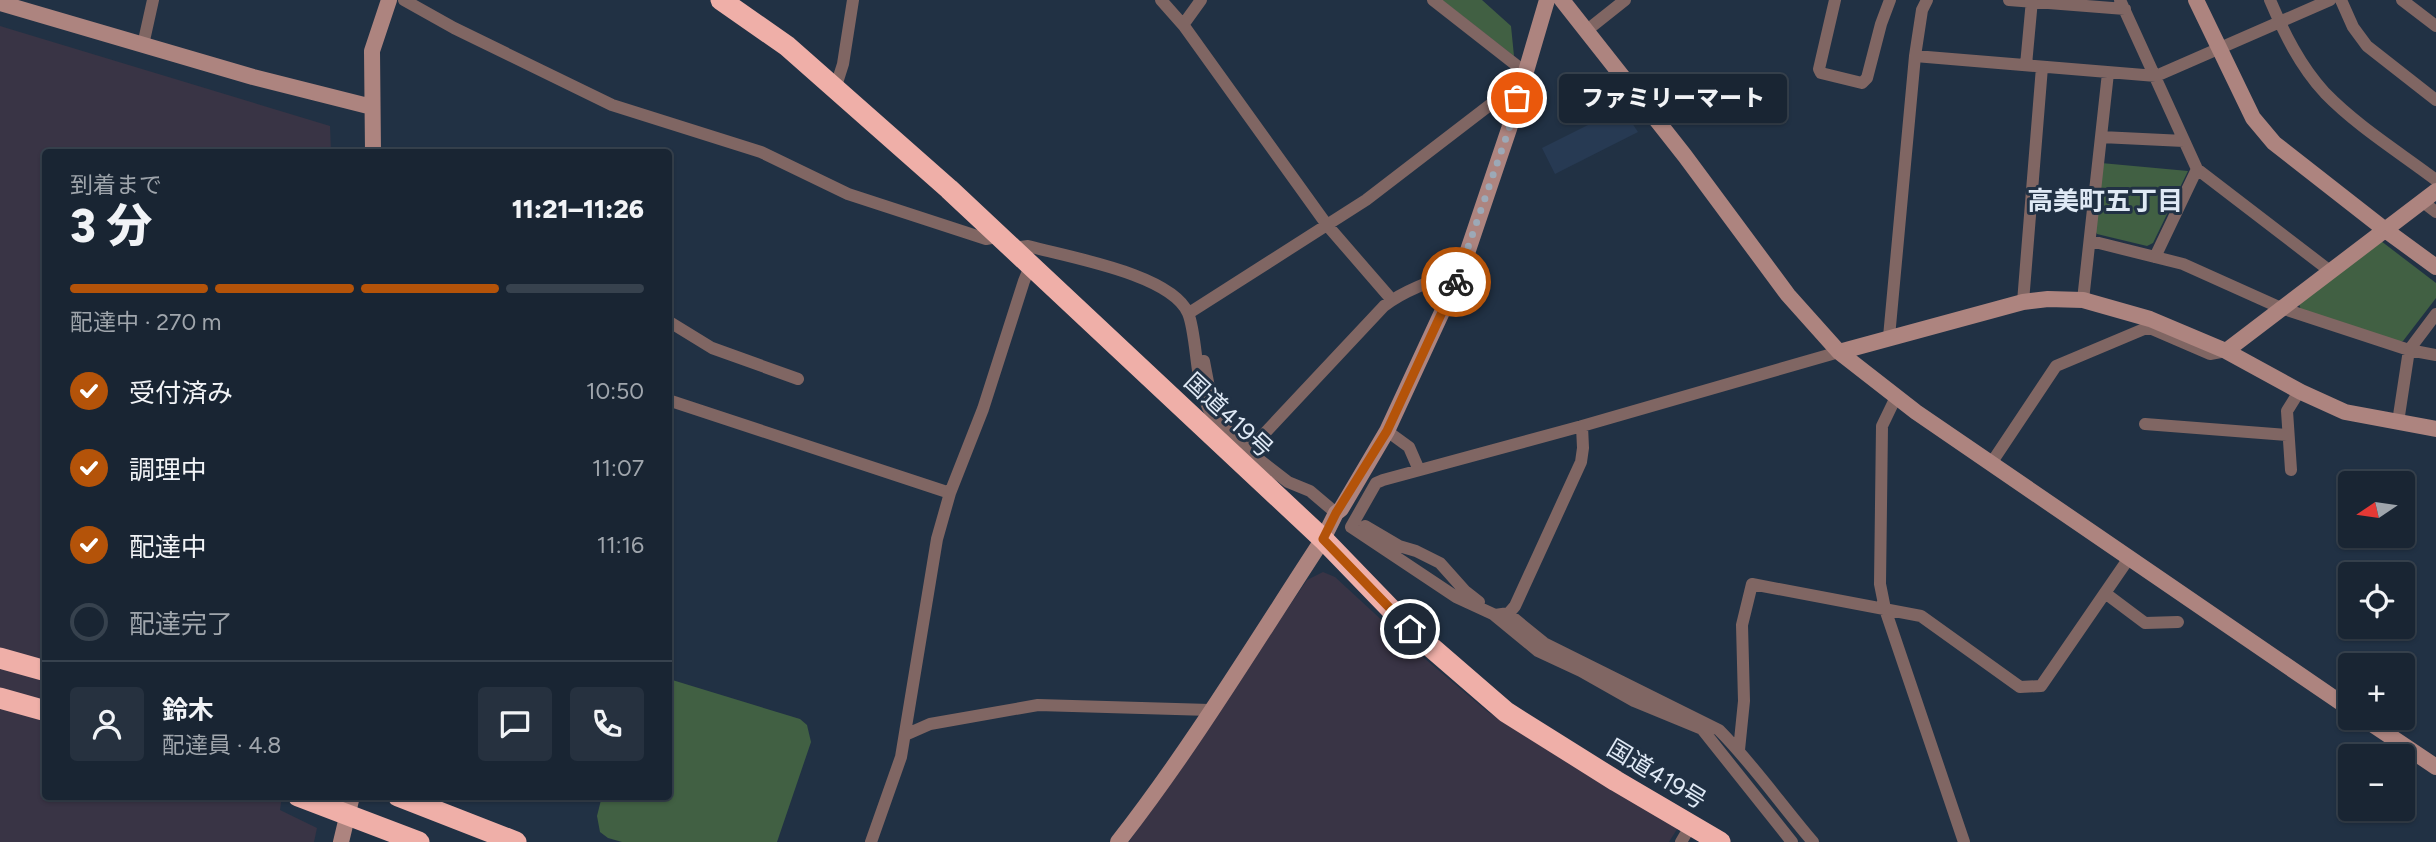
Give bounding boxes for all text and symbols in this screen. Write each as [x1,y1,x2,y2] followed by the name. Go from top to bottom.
[1487,68,1547,128] pin
[1559,74,1786,122] callout: ファミリーマート
[1498,79,1536,117] icon: bag
[1581,84,1765,112] text: ファミリーマート
[70,171,162,199] text: 到着まで
[2027,185,2183,217] district label: 高美町五丁目
[512,193,644,225] text: 11:21–11:26
[70,198,153,254] text: 3 分
[1421,247,1491,317] courier
[1437,263,1475,301] icon: bike
[70,308,221,336] text: 配達中 · 270 m
[1179,367,1279,463] street label: 国道419号
[70,372,108,410] icon: check
[129,377,233,409] text: 受付済み
[586,377,644,405] text: 10:50
[70,449,108,487] icon: check
[129,454,207,486] text: 調理中
[592,454,644,482] text: 11:07
[2338,471,2415,548] north arrow
[2338,471,2415,821] map controls
[70,526,108,564] icon: check
[129,531,207,563] text: 配達中
[597,531,644,559] text: 11:16
[2338,562,2415,639] button: locate
[1380,599,1440,659] pin
[129,608,233,640] text: 配達完了
[1391,610,1429,648] icon: home
[2338,653,2415,730] button: +
[70,687,144,761] button: person
[478,687,552,761] button: chat
[570,687,644,761] button: phone
[162,694,214,726] text: 鈴木
[162,731,281,759] text: 配達員 · 4.8
[1602,733,1712,815] street label: 国道419号
[2338,744,2415,821] button: −

